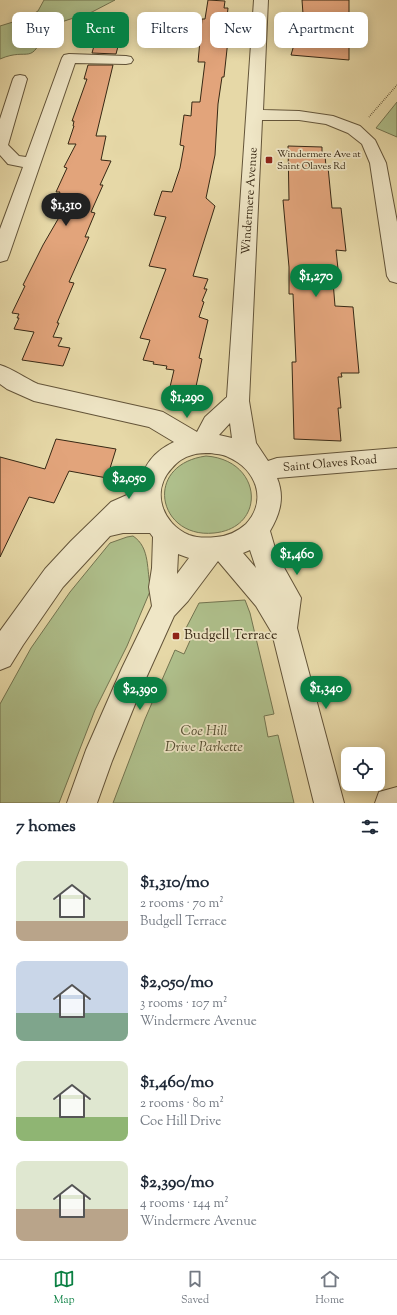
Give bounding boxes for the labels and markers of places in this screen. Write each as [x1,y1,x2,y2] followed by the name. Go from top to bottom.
[277,147,361,174] place label: Windermere Ave at Saint Olaves Rd
[264,155,274,165] marker: Windermere Ave at Saint Olaves Rd
[33,193,99,227] pin: $1,310
[283,264,349,298] pin: $1,270
[154,385,220,419] pin: $1,290
[96,466,162,500] pin: $2,050
[264,542,330,576] pin: $1,460
[184,626,277,646] place label: Budgell Terrace
[171,631,181,641] marker: Budgell Terrace
[293,676,359,710] pin: $1,340
[107,677,173,711] pin: $2,390

